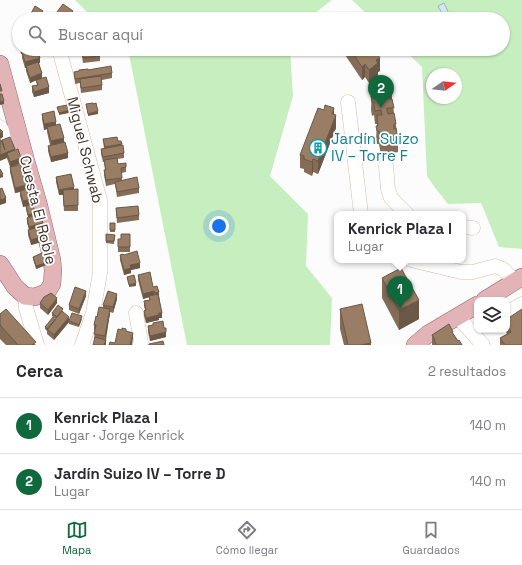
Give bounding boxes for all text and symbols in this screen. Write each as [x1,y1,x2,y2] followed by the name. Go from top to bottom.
[12,12,510,56] search box
[26,23,48,45] icon: search
[58,25,143,44] text: Buscar aquí
[426,68,462,104] north arrow
[368,75,394,108] pin: 2
[63,95,108,205] street label: Miguel Schwab
[331,129,419,165] place label: Jardín Suizo IV – Torre F
[308,138,328,158] building icon: Jardín Suizo IV – Torre F
[16,153,61,266] street label: Cuesta El Roble
[334,211,466,263] popup
[209,216,229,236] your location
[348,219,452,238] text: Kenrick Plaza I
[348,238,384,255] text: Lugar
[387,276,413,309] pin: 1
[474,297,510,333] map controls
[474,297,510,333] button: layers
[16,360,63,382] text: Cerca
[428,363,506,380] text: 2 resultados
[54,408,158,427] text: Kenrick Plaza I
[26,417,32,434] text: 1
[470,417,506,434] text: 140 m
[54,427,184,444] text: Lugar · Jorge Kenrick
[54,464,225,483] text: Jardín Suizo IV – Torre D
[25,473,33,490] text: 2
[470,473,506,490] text: 140 m
[54,483,90,500] text: Lugar
[62,519,91,557] tab: Mapa
[216,519,278,557] tab: Cómo llegar
[403,519,460,557] tab: Guardados

